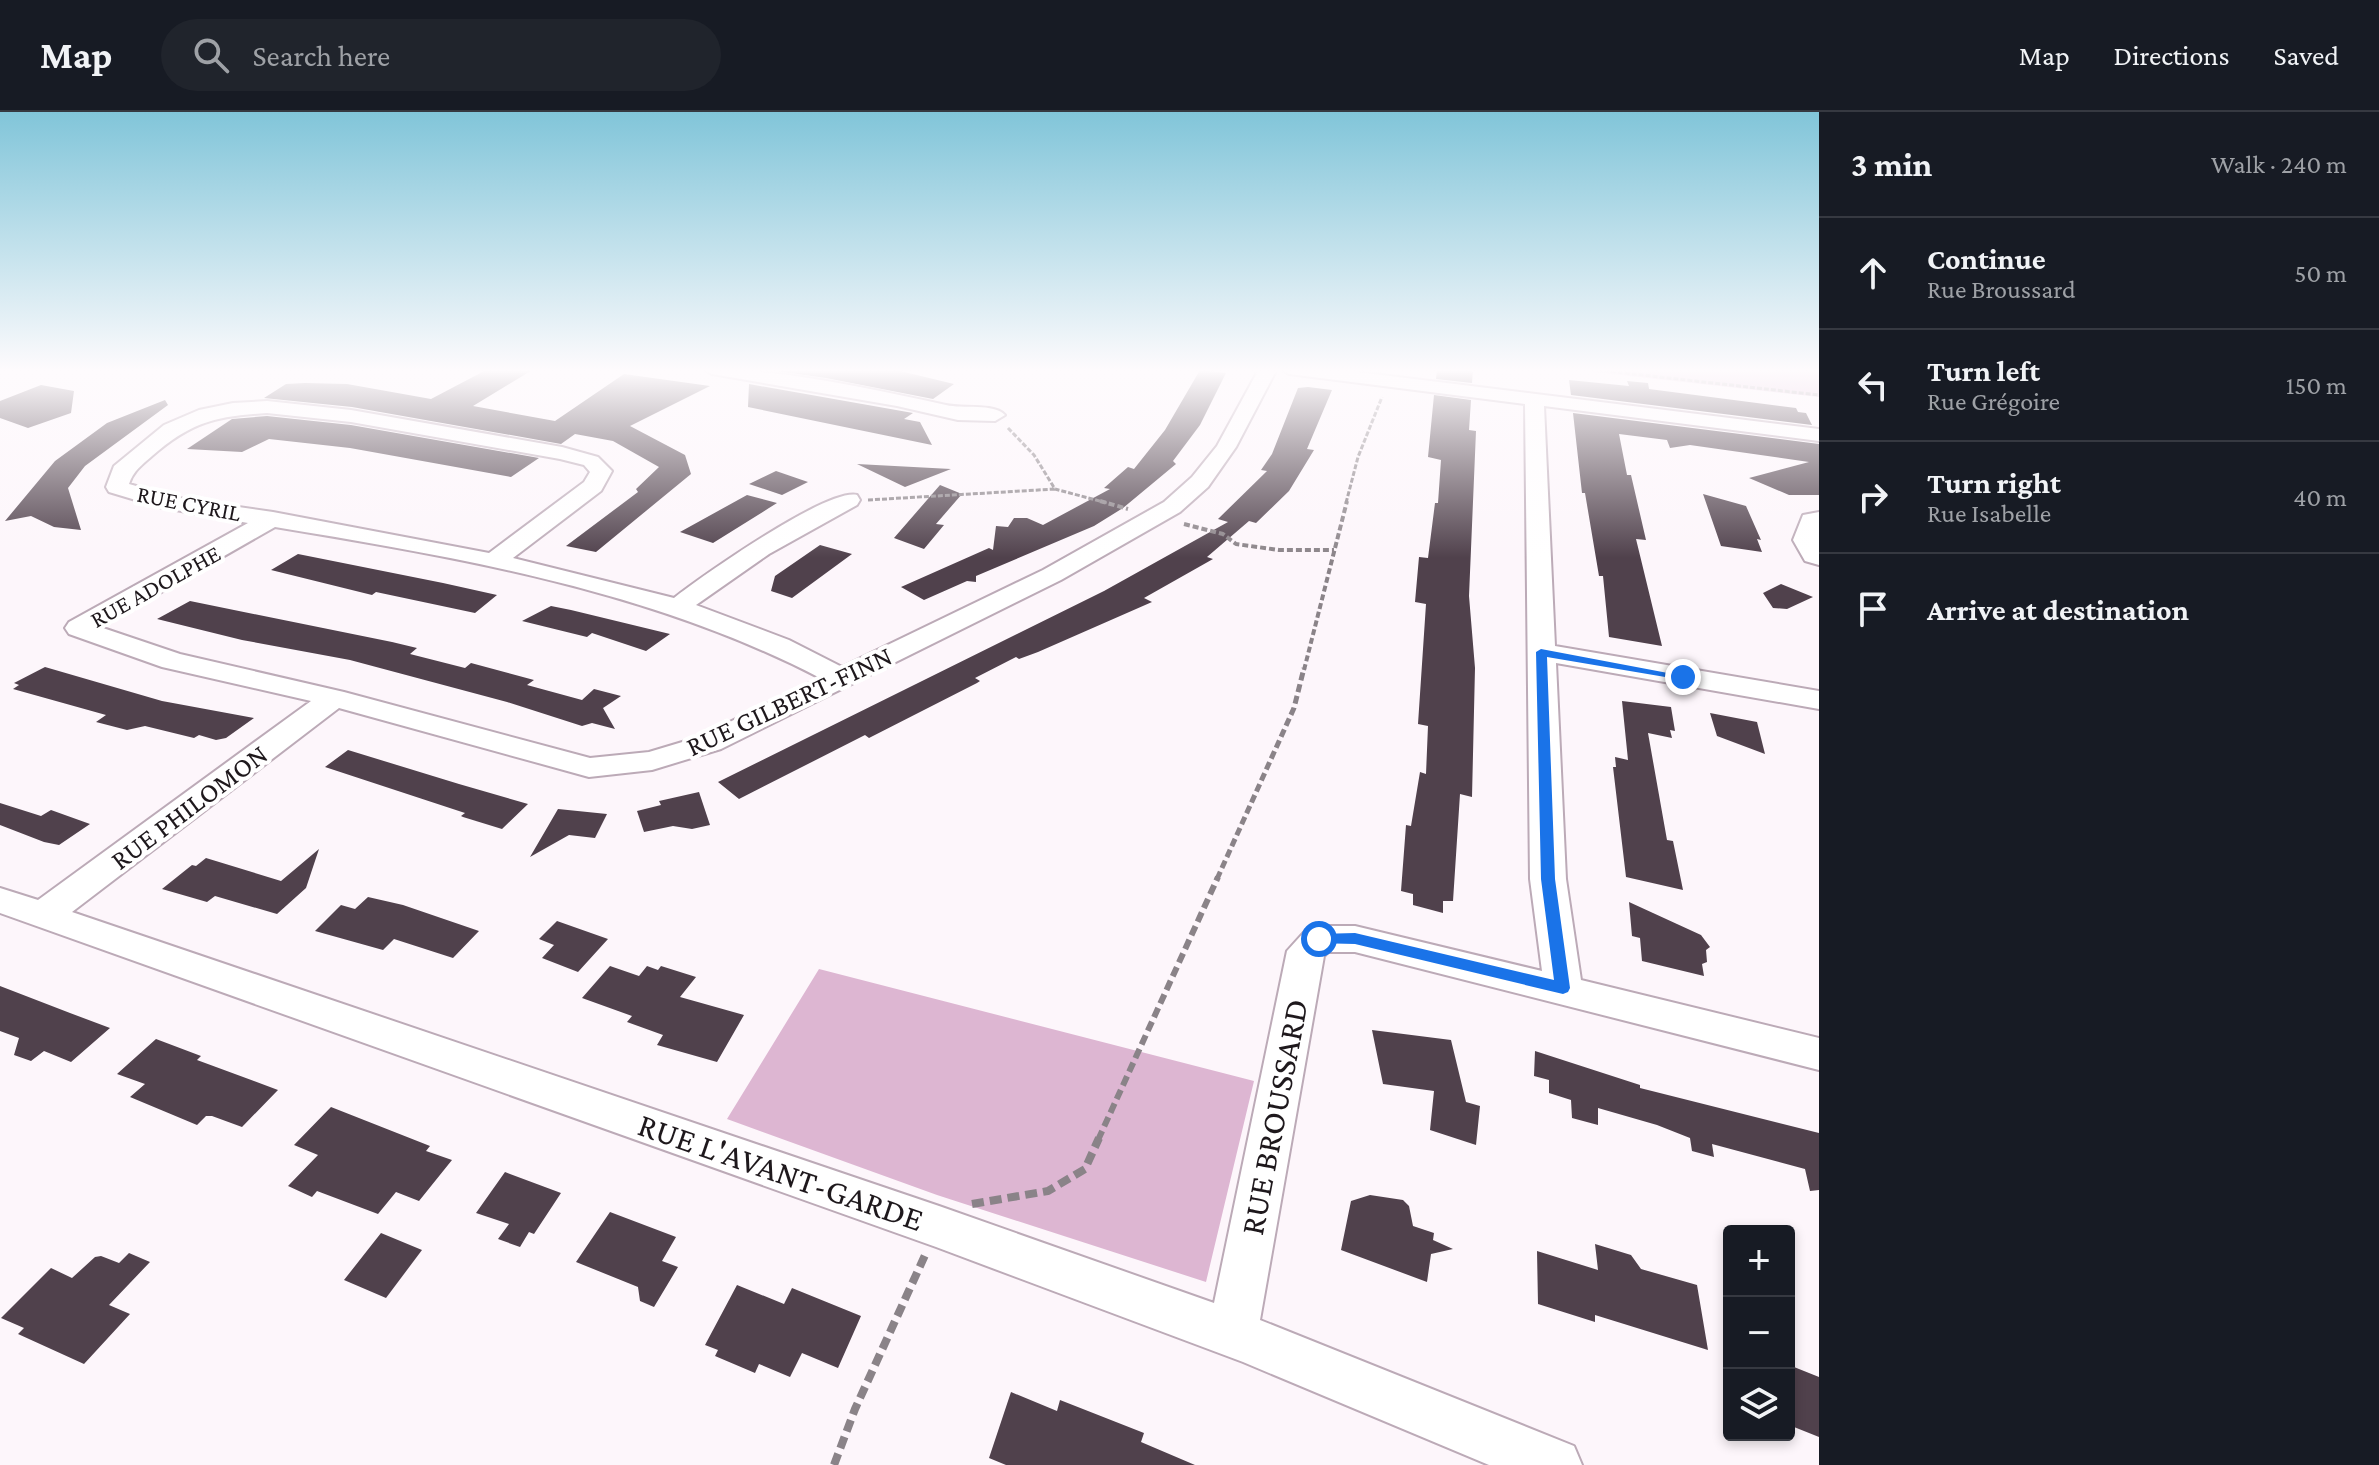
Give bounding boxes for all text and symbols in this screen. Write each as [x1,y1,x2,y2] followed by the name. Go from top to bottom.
[161,19,721,91] search box
[189,33,233,77] icon: search
[40,34,113,76] text: Map
[253,39,390,72] text: Search here
[2019,40,2070,71] text: Map
[2114,40,2229,71] text: Directions
[2273,40,2339,71] text: Saved
[1851,146,1932,183] text: 3 min
[2211,150,2347,179] text: Walk · 240 m
[1927,242,2046,275] text: Continue
[1851,251,1895,295] icon: ahead
[2294,259,2347,288] text: 50 m
[1927,275,2076,304] text: Rue Broussard
[1927,354,2040,387] text: Turn left
[1851,363,1895,407] icon: left
[2286,371,2347,400] text: 150 m
[1927,387,2060,416] text: Rue Grégoire
[1927,466,2061,499] text: Turn right
[1851,475,1895,519] icon: right
[135,480,243,526] street label: RUE CYRIL
[2293,483,2347,512] text: 40 m
[1927,499,2051,528] text: Rue Isabelle
[85,539,225,633] street label: RUE ADOLPHE
[1851,587,1895,631] icon: arrive
[1927,593,2189,626] text: Arrive at destination
[681,640,897,762] street label: RUE GILBERT-FINN
[1665,659,1701,695] route end
[105,738,273,876] street label: RUE PHILOMON
[1301,921,1337,957] route start
[1233,996,1315,1238] street label: RUE BROUSSARD
[633,1106,929,1238] street label: RUE L'AVANT-GARDE
[1723,1225,1795,1441] map controls
[1723,1225,1795,1297] button: +
[1723,1297,1795,1369] button: −
[1723,1369,1795,1441] button: layers

